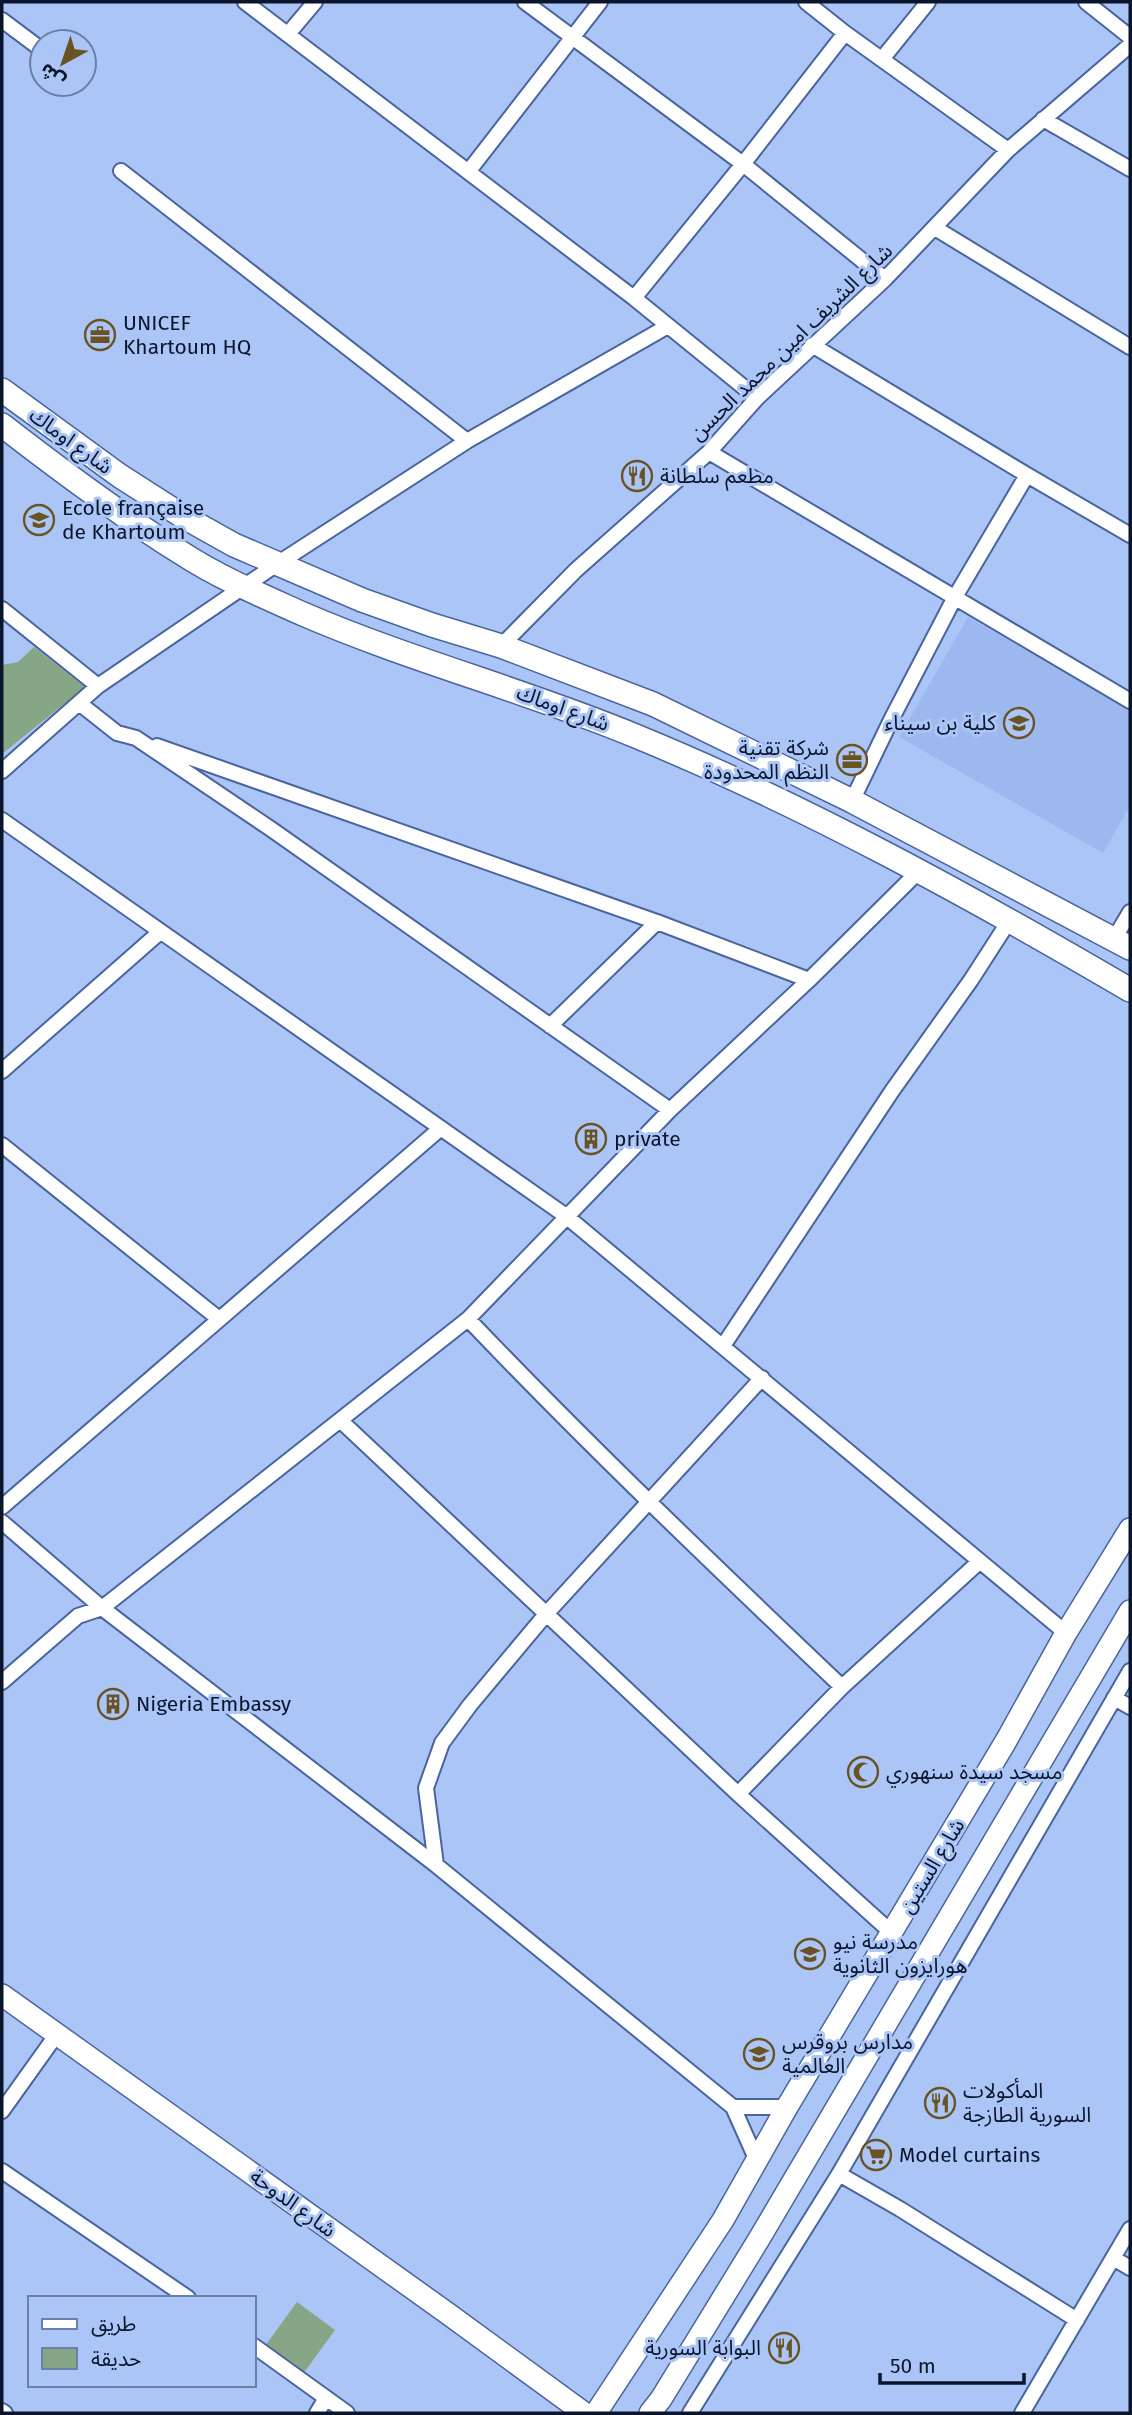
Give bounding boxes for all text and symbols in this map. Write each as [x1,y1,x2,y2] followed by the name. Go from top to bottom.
[28,28,98,98] north arrow
[35,58,70,93] text: ش
[684,238,899,447] street label: شارع الشريف امين محمد الحسن
[123,310,251,360] place label: UNICEF Khartoum HQ
[83,318,117,352] office icon: UNICEF Khartoum HQ
[23,402,118,482] street label: شارع اوماك
[620,459,654,493] restaurant icon: مطعم سلطانة
[660,463,774,491] place label: مطعم سلطانة
[62,495,204,545] place label: Ecole française de Khartoum
[22,503,56,537] school or university icon: Ecole française de Khartoum
[513,679,613,739] street label: شارع اوماك
[1002,706,1036,740] school or university icon: كلية بن سيناء
[885,710,996,736] place label: كلية بن سيناء
[704,735,829,787] place label: شركة تقنية النظم المحدودة
[835,743,869,777] office icon: شركة تقنية النظم المحدودة
[574,1122,608,1156] building icon: private
[614,1126,681,1152] place label: private
[96,1687,130,1721] building icon: Nigeria Embassy
[136,1691,292,1717] place label: Nigeria Embassy
[846,1755,880,1789] mosque icon: مسجد سيدة سنهوري
[886,1759,1062,1788] place label: مسجد سيدة سنهوري
[894,1814,972,1919] street label: شارع الستين
[833,1929,968,1979] place label: مدرسة نيو هورايزون الثانوية
[793,1937,827,1971] school or university icon: مدرسة نيو هورايزون الثانوية
[782,2029,913,2079] place label: مدارس بروقرس العالمية
[742,2037,776,2071] school or university icon: مدارس بروقرس العالمية
[963,2078,1091,2128] place label: المأكولات السورية الطازجة
[923,2086,957,2120] restaurant icon: المأكولات السورية الطازجة
[859,2138,893,2172] supermarket icon: Model curtains
[899,2142,1041,2168] place label: Model curtains
[244,2163,341,2245] street label: شارع الدوحة
[28,2296,256,2387] legend
[91,2311,136,2337] text: طريق
[767,2331,801,2365] restaurant icon: البوابة السورية
[645,2335,761,2361] place label: البوابة السورية
[880,2342,1024,2386] scale bar
[91,2346,141,2372] text: حديقة
[890,2353,936,2379] text: 50 m

